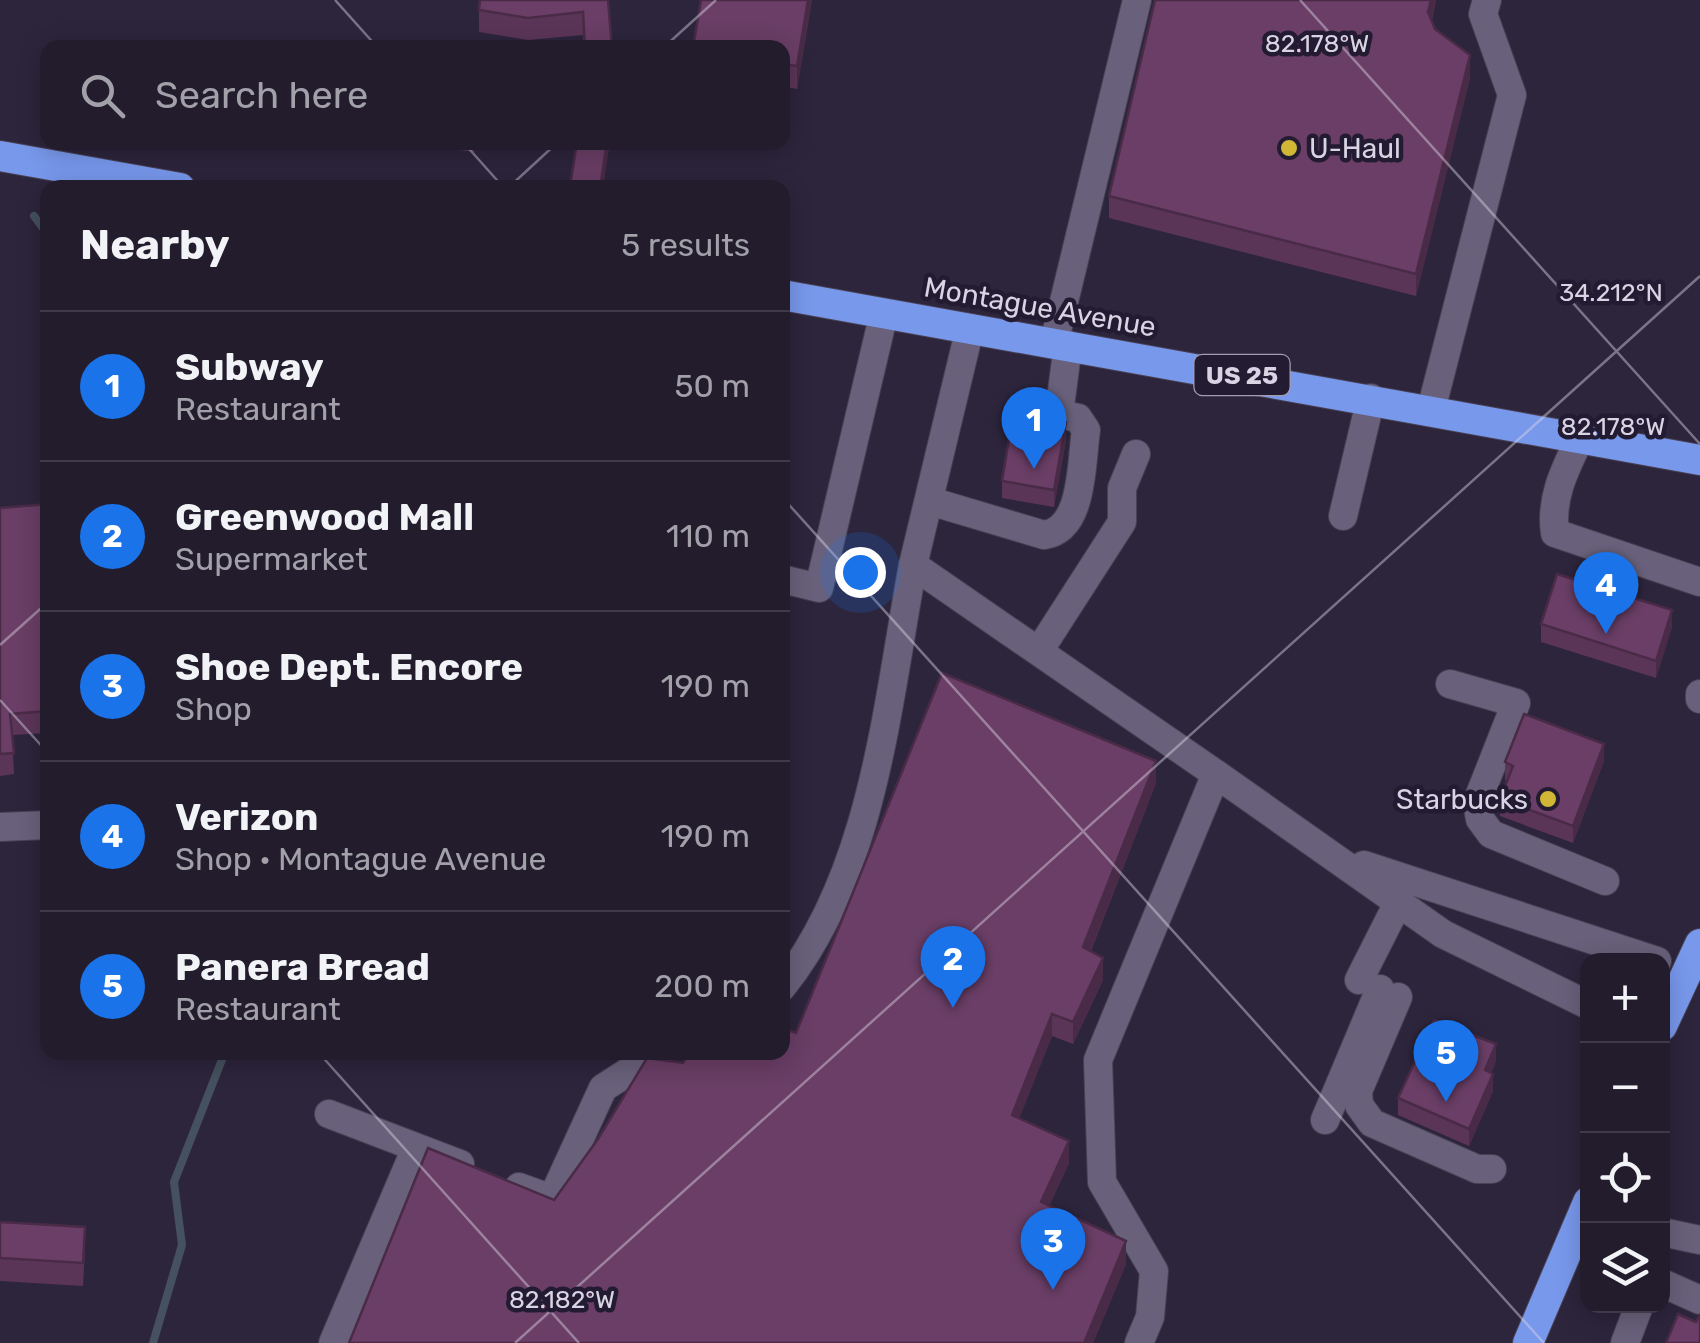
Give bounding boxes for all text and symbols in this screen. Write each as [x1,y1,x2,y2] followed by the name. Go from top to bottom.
[1265,29,1369,58] text: 82.178°W
[40,40,790,150] search box
[75,68,130,123] icon: search
[155,72,368,118] text: Search here
[1309,132,1401,165] place label: U-Haul
[1278,137,1300,159] marker: U-Haul
[80,220,230,270] text: Nearby
[621,226,750,264] text: 5 results
[921,270,1159,344] street label: Montague Avenue
[1559,278,1663,307] text: 34.212°N
[175,344,324,390] text: Subway
[1194,355,1290,395] road number: US 25
[105,367,120,405] text: 1
[674,367,750,405] text: 50 m
[1002,386,1066,469] pin: 1
[175,390,341,428] text: Restaurant
[1561,412,1665,441] text: 82.178°W
[175,494,474,540] text: Greenwood Mall
[102,517,123,555] text: 2
[666,517,750,555] text: 110 m
[175,540,368,578] text: Supermarket
[835,547,886,598] your location
[1574,552,1638,634] pin: 4
[175,644,523,690] text: Shoe Dept. Encore
[102,667,123,705] text: 3
[661,667,750,705] text: 190 m
[175,690,252,728] text: Shop
[1396,783,1528,816] place label: Starbucks
[1537,788,1559,810] marker: Starbucks
[175,794,318,840] text: Verizon
[102,817,123,855] text: 4
[661,817,750,855] text: 190 m
[175,840,547,878] text: Shop · Montague Avenue
[920,926,986,1008] pin: 2
[175,944,430,990] text: Panera Bread
[1580,953,1670,1313] map controls
[1580,953,1670,1043] button: +
[102,967,123,1005] text: 5
[654,967,750,1005] text: 200 m
[175,990,341,1028] text: Restaurant
[1414,1020,1478,1102] pin: 5
[1580,1043,1670,1133] button: −
[1580,1133,1670,1223] button: locate
[1020,1208,1086,1290] pin: 3
[1580,1223,1670,1313] button: layers
[509,1285,615,1314] text: 82.182°W

